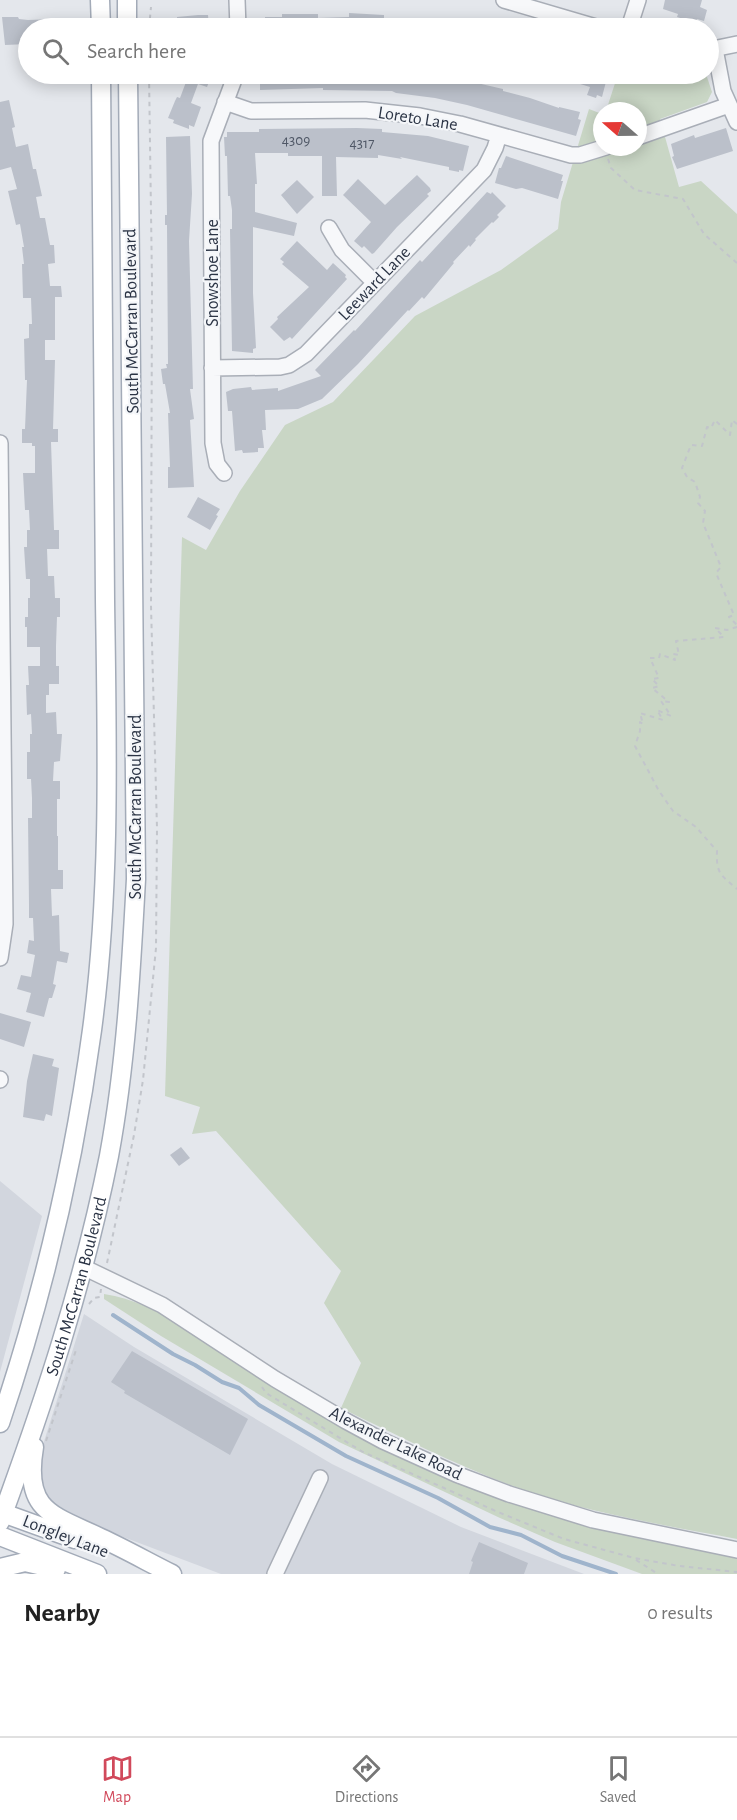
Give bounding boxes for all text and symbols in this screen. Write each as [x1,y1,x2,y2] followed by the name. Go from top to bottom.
[18,18,719,84] search box
[39,35,72,68] icon: search
[87,40,186,62] text: Search here
[593,102,647,156] north arrow
[377,104,459,134] street label: Loreto Lane
[282,133,310,148] house number: 4309
[350,136,374,151] house number: 4317
[204,219,222,327] street label: Snowshoe Lane
[121,228,143,414] street label: South McCarran Boulevard
[335,243,414,324] street label: Leeward Lane
[127,714,145,900] street label: South McCarran Boulevard
[43,1195,110,1378] street label: South McCarran Boulevard
[326,1404,465,1484] street label: Alexander Lake Road
[20,1512,111,1562] street label: Longley Lane
[24,1600,100,1626] text: Nearby
[647,1603,713,1623] text: 0 results
[101,1752,134,1807] tab: Map
[335,1752,399,1807] tab: Directions
[600,1752,636,1807] tab: Saved

